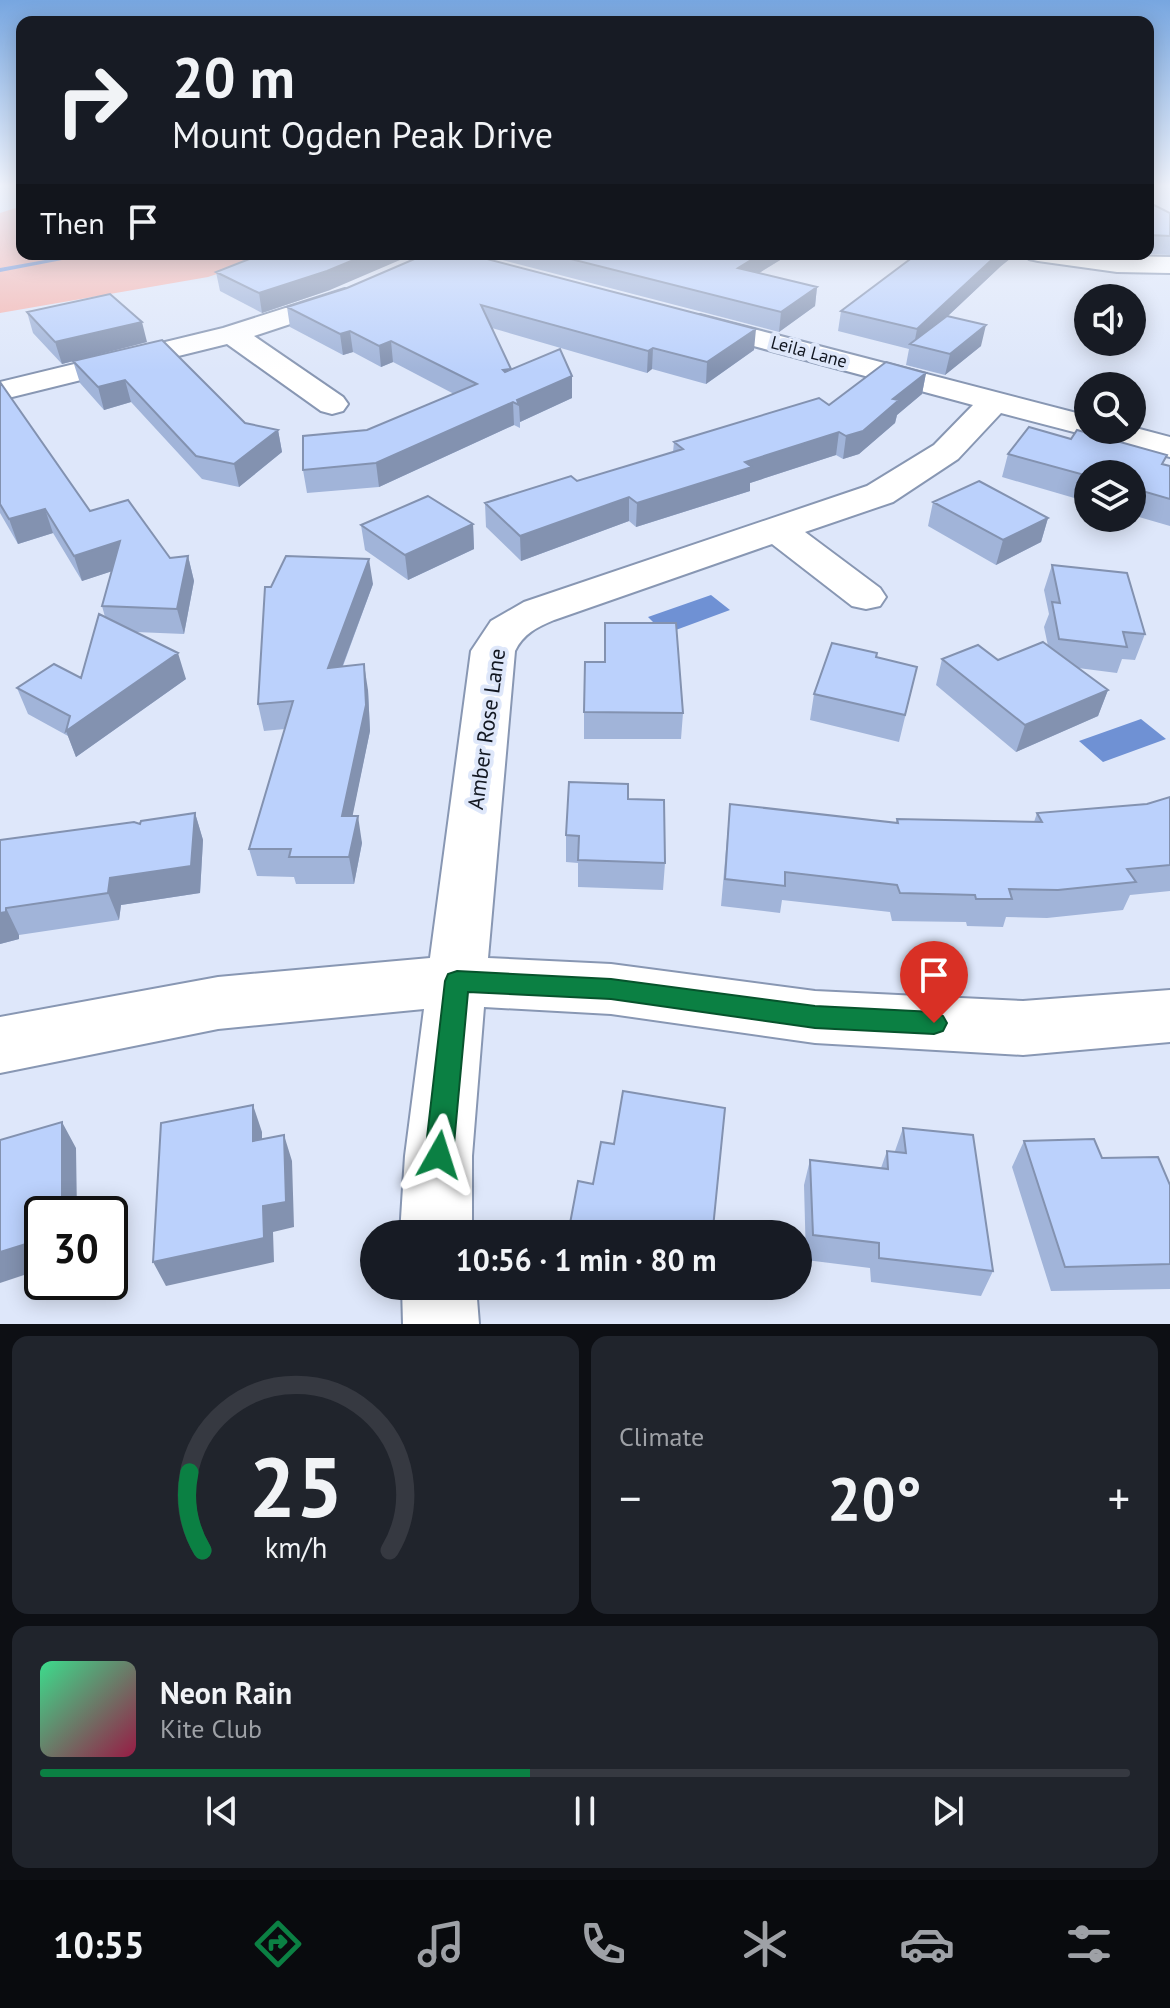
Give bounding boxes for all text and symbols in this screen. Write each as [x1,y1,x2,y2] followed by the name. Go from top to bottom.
[172,41,295,113] text: 20 m
[40,48,144,152] icon: right
[172,111,553,158] text: Mount Ogden Peak Drive
[121,200,165,244] icon: arrive
[40,203,105,242] text: Then
[1074,284,1146,532] map controls
[1074,284,1146,356] button: sound
[768,330,850,373] street label: Leila Lane
[1074,372,1146,444] button: search
[1074,460,1146,532] button: layers
[461,647,511,811] street label: Amber Rose Lane
[900,941,968,1023] pin
[912,953,956,997] icon: arrive
[397,1113,481,1197] position arrow
[24,1196,128,1300] speed limit sign: 30
[456,1240,716,1279] text: 10:56 · 1 min · 80 m
[619,1420,704,1453] text: Climate
[248,1432,343,1540] text: 25
[827,1459,922,1537] text: 20°
[619,1469,641,1526] text: −
[1108,1469,1130,1526] text: +
[264,1529,327,1566] text: km/h
[160,1673,292,1712] text: Neon Rain
[160,1712,262,1745] text: Kite Club
[200,1789,244,1833] icon: previous
[563,1789,607,1833] icon: pause
[926,1789,970,1833] icon: next
[250,1916,306,1972] icon: directions
[413,1916,469,1972] icon: music
[575,1916,631,1972] icon: phone
[737,1916,793,1972] icon: climate
[899,1916,955,1972] icon: car
[1061,1916,1117,1972] icon: filters
[53,1921,144,1968] text: 10:55

